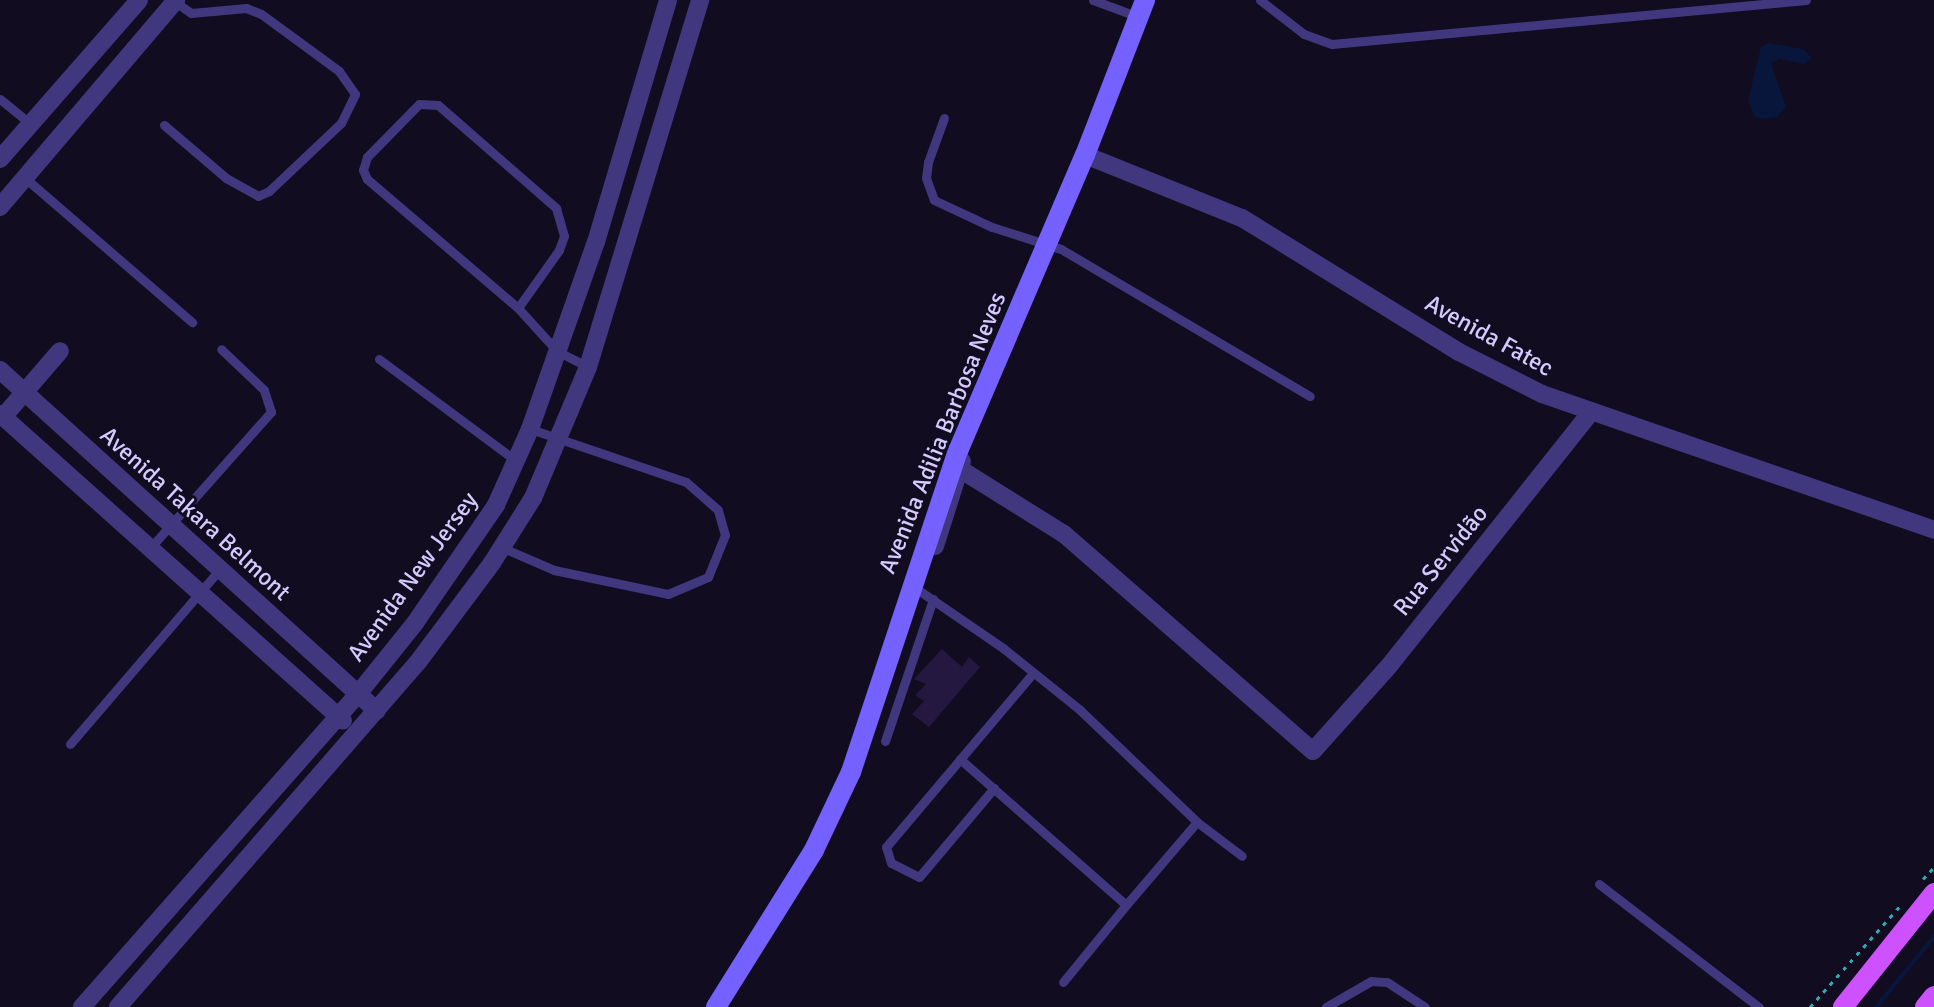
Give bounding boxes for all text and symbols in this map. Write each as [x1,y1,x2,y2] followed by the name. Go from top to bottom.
[873,288,1013,578] street label: Avenida Adilia Barbosa Neves
[1420,289,1558,383] street label: Avenida Fatec
[94,421,296,607] street label: Avenida Takara Belmont
[342,487,484,667] street label: Avenida New Jersey
[1388,500,1494,622] street label: Rua Servidão

